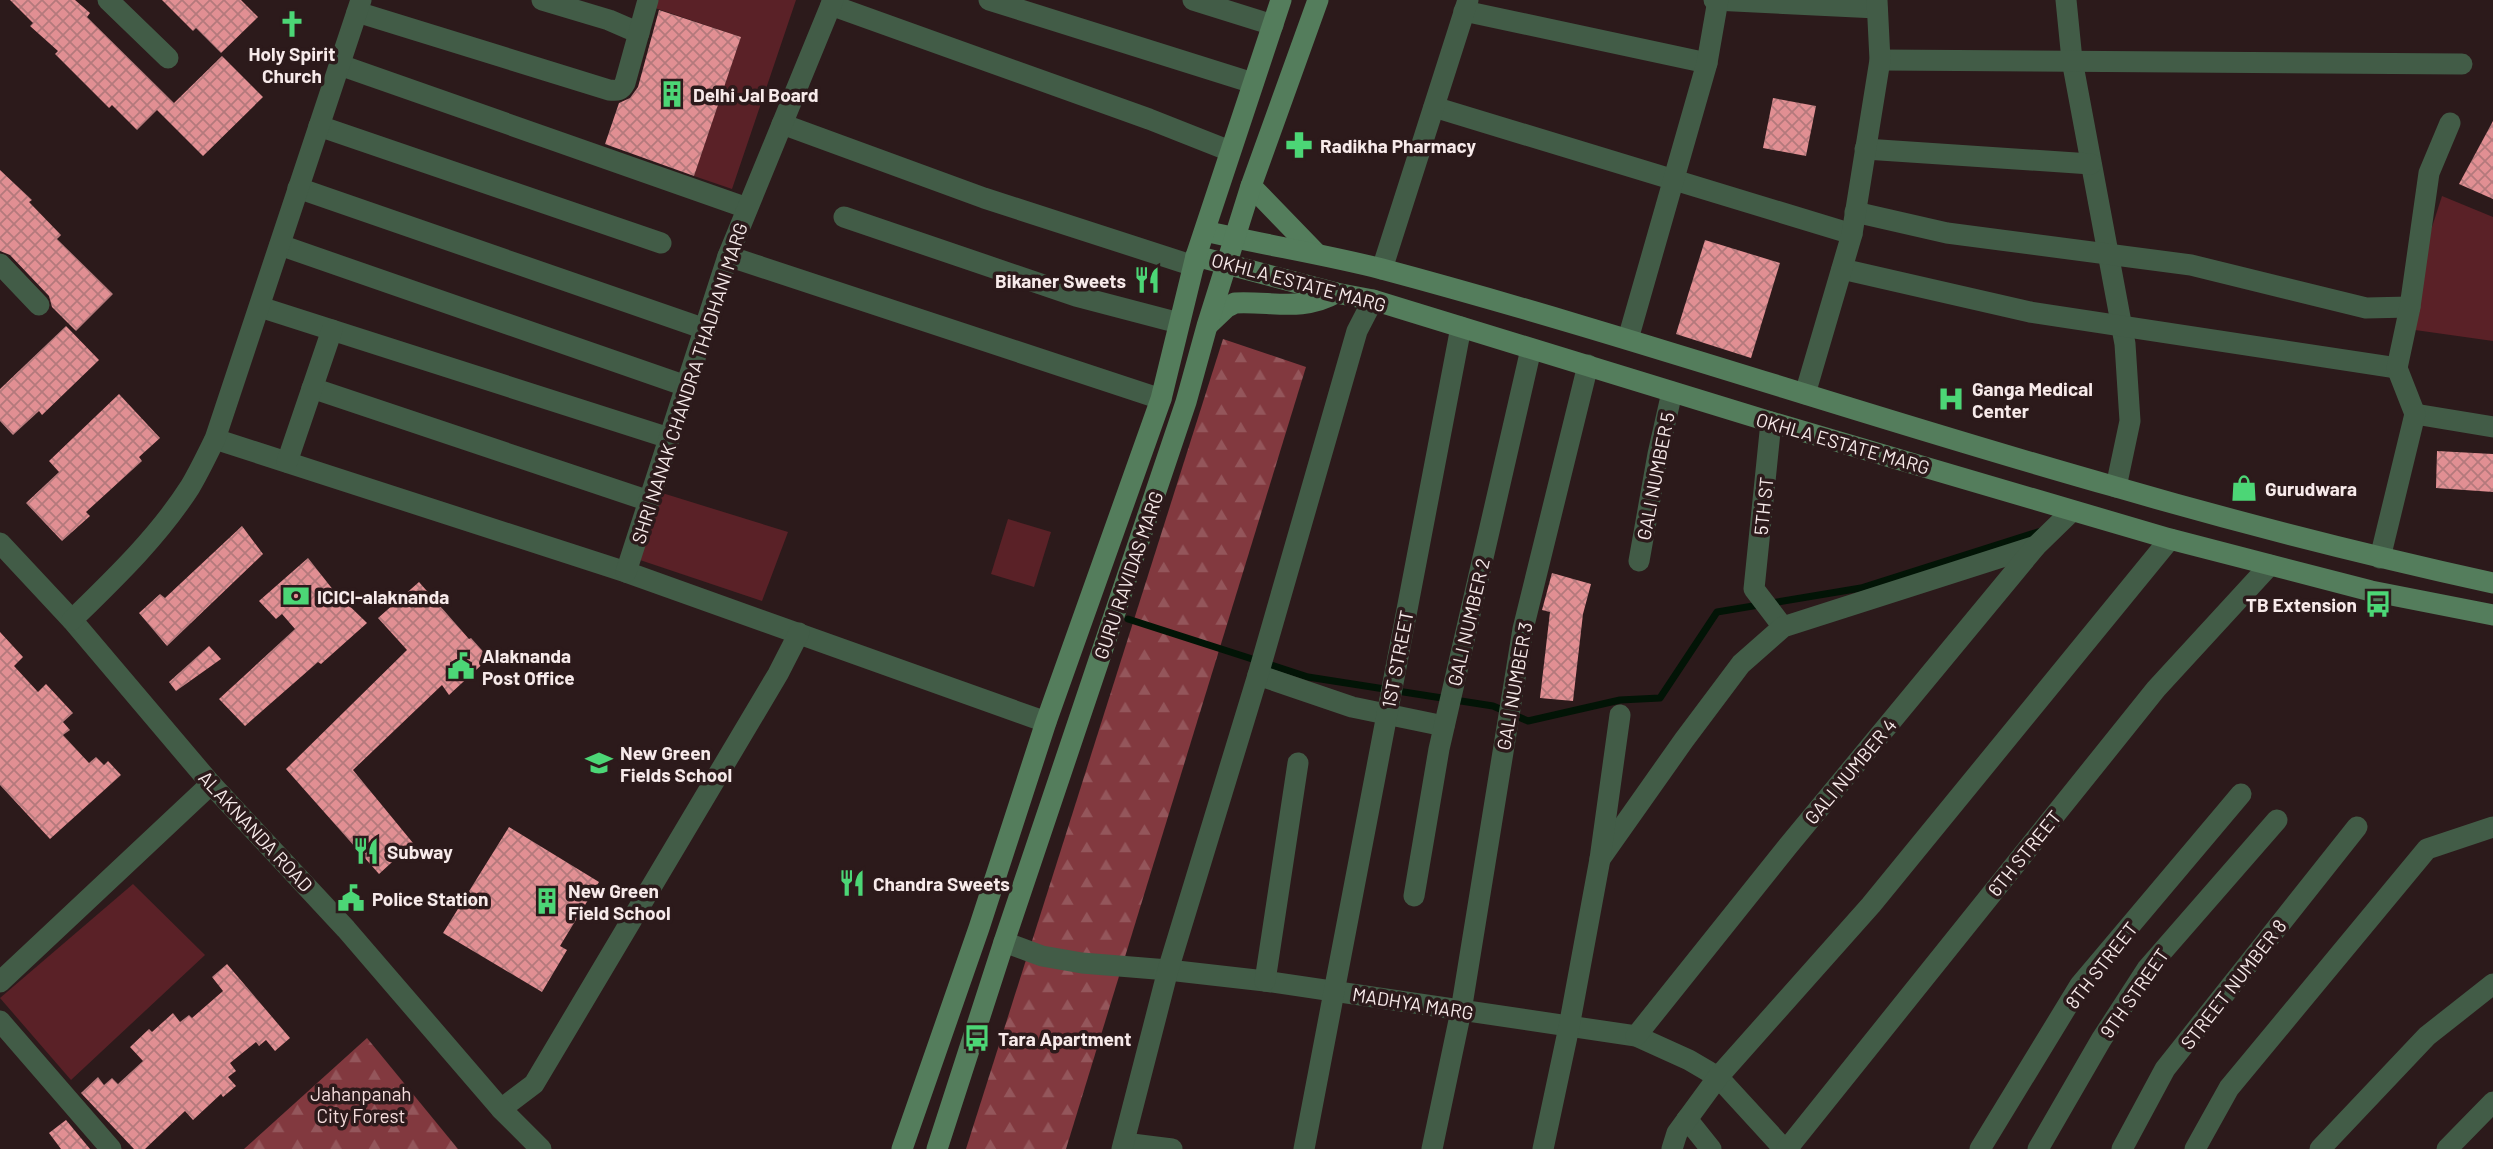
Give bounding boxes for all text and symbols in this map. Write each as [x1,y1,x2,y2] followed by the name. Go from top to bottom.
[277,9,307,39] church icon: Holy Spirit Church
[249,42,335,87] place label: Holy Spirit Church
[657,79,687,109] building icon: Delhi Jal Board
[693,83,819,106] place label: Delhi Jal Board
[1284,130,1314,160] pharmacy icon: Radikha Pharmacy
[1320,134,1477,157] place label: Radikha Pharmacy
[626,220,752,546] street label: SHRI NANAK CHANDRA THADHANI MARG
[1209,248,1389,316] street label: OKHLA ESTATE MARG
[1132,265,1162,295] restaurant icon: Bikaner Sweets
[995,269,1126,292] place label: Bikaner Sweets
[1972,377,2093,422] place label: Ganga Medical Center
[1936,384,1966,414] hospital icon: Ganga Medical Center
[1754,407,1932,479] street label: OKHLA ESTATE MARG
[1631,410,1679,542] street label: GALI NUMBER 5
[2229,473,2259,503] shop icon: Gurudwara
[1749,476,1777,536] street label: 5TH ST
[2265,477,2357,500] place label: Gurudwara
[1088,488,1168,662] street label: GURU RAVIDAS MARG
[1442,556,1494,688] street label: GALI NUMBER 2
[281,581,311,611] bank icon: ICICI-alaknanda
[317,585,449,608] place label: ICICI-alaknanda
[2363,589,2393,619] bus stop icon: TB Extension
[2246,593,2357,616] place label: TB Extension
[1376,608,1418,710] street label: 1ST STREET
[1491,620,1537,752] street label: GALI NUMBER 3
[482,644,575,689] place label: Alaknanda Post Office
[446,651,476,681] public building icon: Alaknanda Post Office
[1799,714,1901,828] street label: GALI NUMBER 4
[620,741,732,786] place label: New Green Fields School
[584,748,614,778] school or university icon: New Green Fields School
[194,766,318,896] street label: ALAKNANDA ROAD
[1982,805,2066,901] street label: 6TH STREET
[351,836,381,866] restaurant icon: Subway
[387,840,453,863] place label: Subway
[837,868,867,898] restaurant icon: Chandra Sweets
[873,872,1010,895] place label: Chandra Sweets
[568,879,671,924] place label: New Green Field School
[336,883,366,913] public building icon: Police Station
[532,886,562,916] building icon: New Green Field School
[372,887,489,910] place label: Police Station
[2175,915,2291,1053] street label: STREET NUMBER 8
[2060,917,2142,1013] street label: 8TH STREET
[2095,944,2173,1042] street label: 9TH STREET
[1351,982,1475,1024] street label: MADHYA MARG
[962,1023,992,1053] bus stop icon: Tara Apartment
[998,1027,1131,1050] place label: Tara Apartment
[310,1082,412,1127] park label: Jahanpanah City Forest

